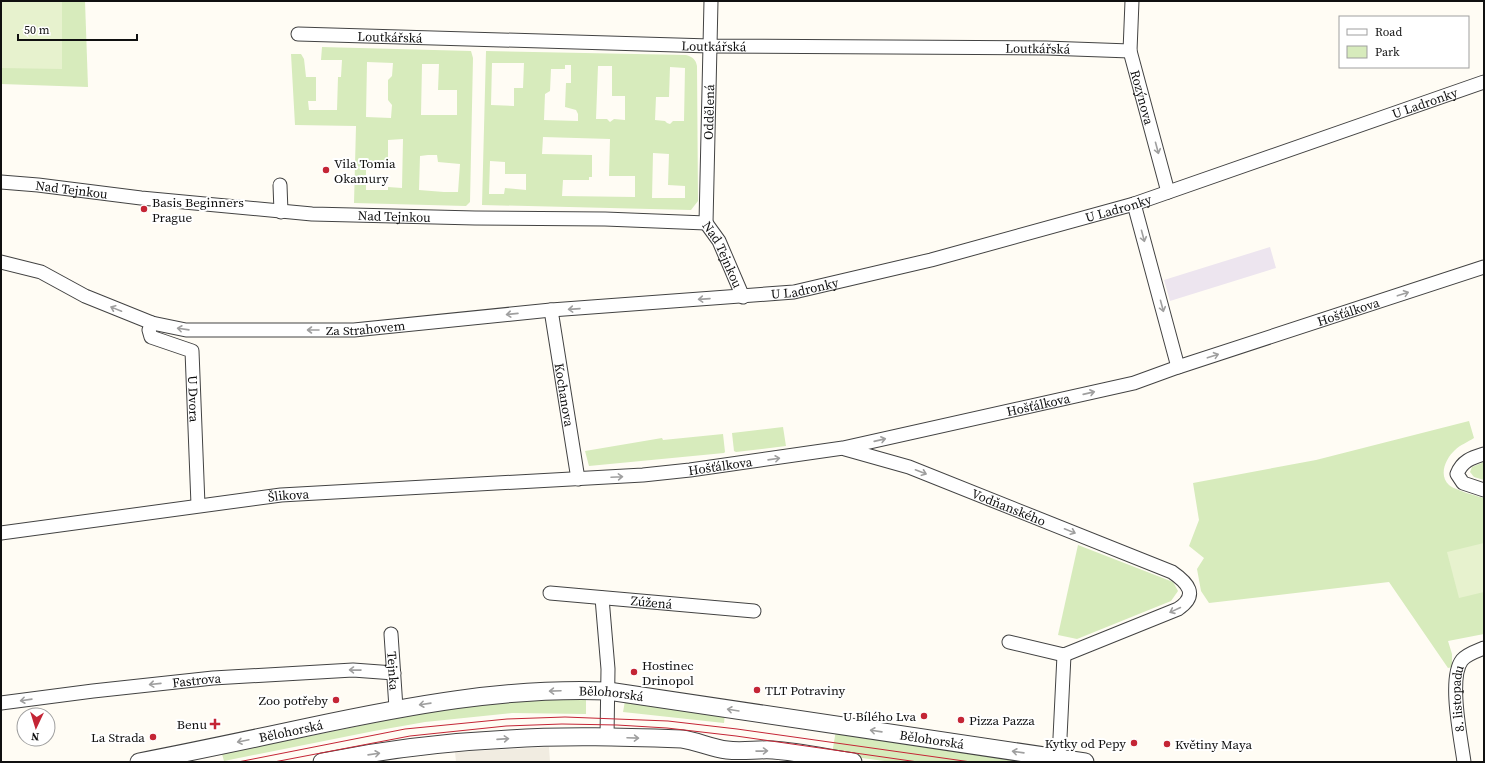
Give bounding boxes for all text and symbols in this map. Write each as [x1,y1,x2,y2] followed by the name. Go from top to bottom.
[18,16,137,42] scale bar
[1339,16,1469,68] legend
[24,22,50,38] text: 50 m
[1375,24,1402,40] text: Road
[357,28,423,47] street label: Loutkářská
[681,37,747,55] street label: Loutkářská
[1005,40,1071,58] street label: Loutkářská
[1375,44,1400,60] text: Park
[1126,68,1158,127] street label: Rozýnova
[700,84,718,140] street label: Oddělená
[1390,84,1460,122] street label: U Ladronky
[1154,142,1161,155] one-way arrow
[334,155,396,187] place label: Vila Tomia Okamury
[321,165,331,175] marker: Vila Tomia Okamury
[34,177,109,203] street label: Nad Tejnkou
[1083,190,1154,226] street label: U Ladronky
[152,194,244,226] place label: Basis Beginners Prague
[139,204,149,214] marker: Basis Beginners Prague
[358,207,431,226] street label: Nad Tejnkou
[698,218,746,291] street label: Nad Tejnkou
[1140,229,1147,242] one-way arrow
[770,274,840,303] street label: U Ladronky
[1397,290,1410,297] one-way arrow
[1315,294,1382,330] street label: Hošťálkova
[698,296,711,303] one-way arrow
[1159,299,1166,312] one-way arrow
[110,304,122,312] one-way arrow
[568,305,581,312] one-way arrow
[506,311,519,318] one-way arrow
[326,317,406,339] street label: Za Strahovem
[177,325,190,333] one-way arrow
[307,326,320,334] one-way arrow
[1207,351,1219,359] one-way arrow
[551,362,578,428] street label: Kochanova
[184,375,203,423] street label: U Dvora
[1005,389,1072,420] street label: Hošťálkova
[1082,389,1095,397] one-way arrow
[873,436,886,444] one-way arrow
[687,453,754,479] street label: Hošťálkova
[767,455,780,463] one-way arrow
[914,468,926,476] one-way arrow
[610,473,623,481] one-way arrow
[267,485,310,506] street label: Šlikova
[969,485,1048,530] street label: Vodňanského
[1063,527,1075,535] one-way arrow
[630,592,673,613] street label: Zúžená
[1169,607,1181,614] one-way arrow
[383,651,403,691] street label: Tejnka
[642,657,694,689] place label: Hostinec Drinopol
[1448,663,1468,733] street label: 8. listopadu
[349,666,362,674] one-way arrow
[629,667,639,677] marker: Hostinec Drinopol
[171,670,222,691] street label: Fastrova
[149,680,162,688] one-way arrow
[579,682,645,705] street label: Bělohorská
[765,682,845,699] place label: TLT Potraviny
[752,685,762,695] marker: TLT Potraviny
[549,687,562,695] one-way arrow
[259,692,328,709] place label: Zoo potřeby
[331,695,341,705] marker: Zoo potřeby
[20,696,33,704] one-way arrow
[419,700,432,708] one-way arrow
[727,706,740,714] one-way arrow
[16,707,56,747] north arrow
[843,708,916,725] place label: U Bílého Lva
[919,711,929,721] marker: U Bílého Lva
[969,712,1035,729] place label: Pizza Pazza
[956,715,966,725] marker: Pizza Pazza
[177,716,207,733] place label: Benu
[257,716,325,746] street label: Bělohorská
[210,719,220,729] marker: Benu
[898,726,966,753] street label: Bělohorská
[870,727,883,735] one-way arrow
[31,729,40,744] text: N
[91,729,145,746] place label: La Strada
[148,732,158,742] marker: La Strada
[626,734,639,741] one-way arrow
[1045,735,1126,752] place label: Kytky od Pepy
[496,736,509,743] one-way arrow
[1175,736,1252,753] place label: Květiny Maya
[237,737,250,745] one-way arrow
[1129,738,1139,748] marker: Kytky od Pepy
[1162,739,1172,749] marker: Květiny Maya
[755,747,768,754] one-way arrow
[1012,748,1025,756] one-way arrow
[367,750,380,758] one-way arrow

